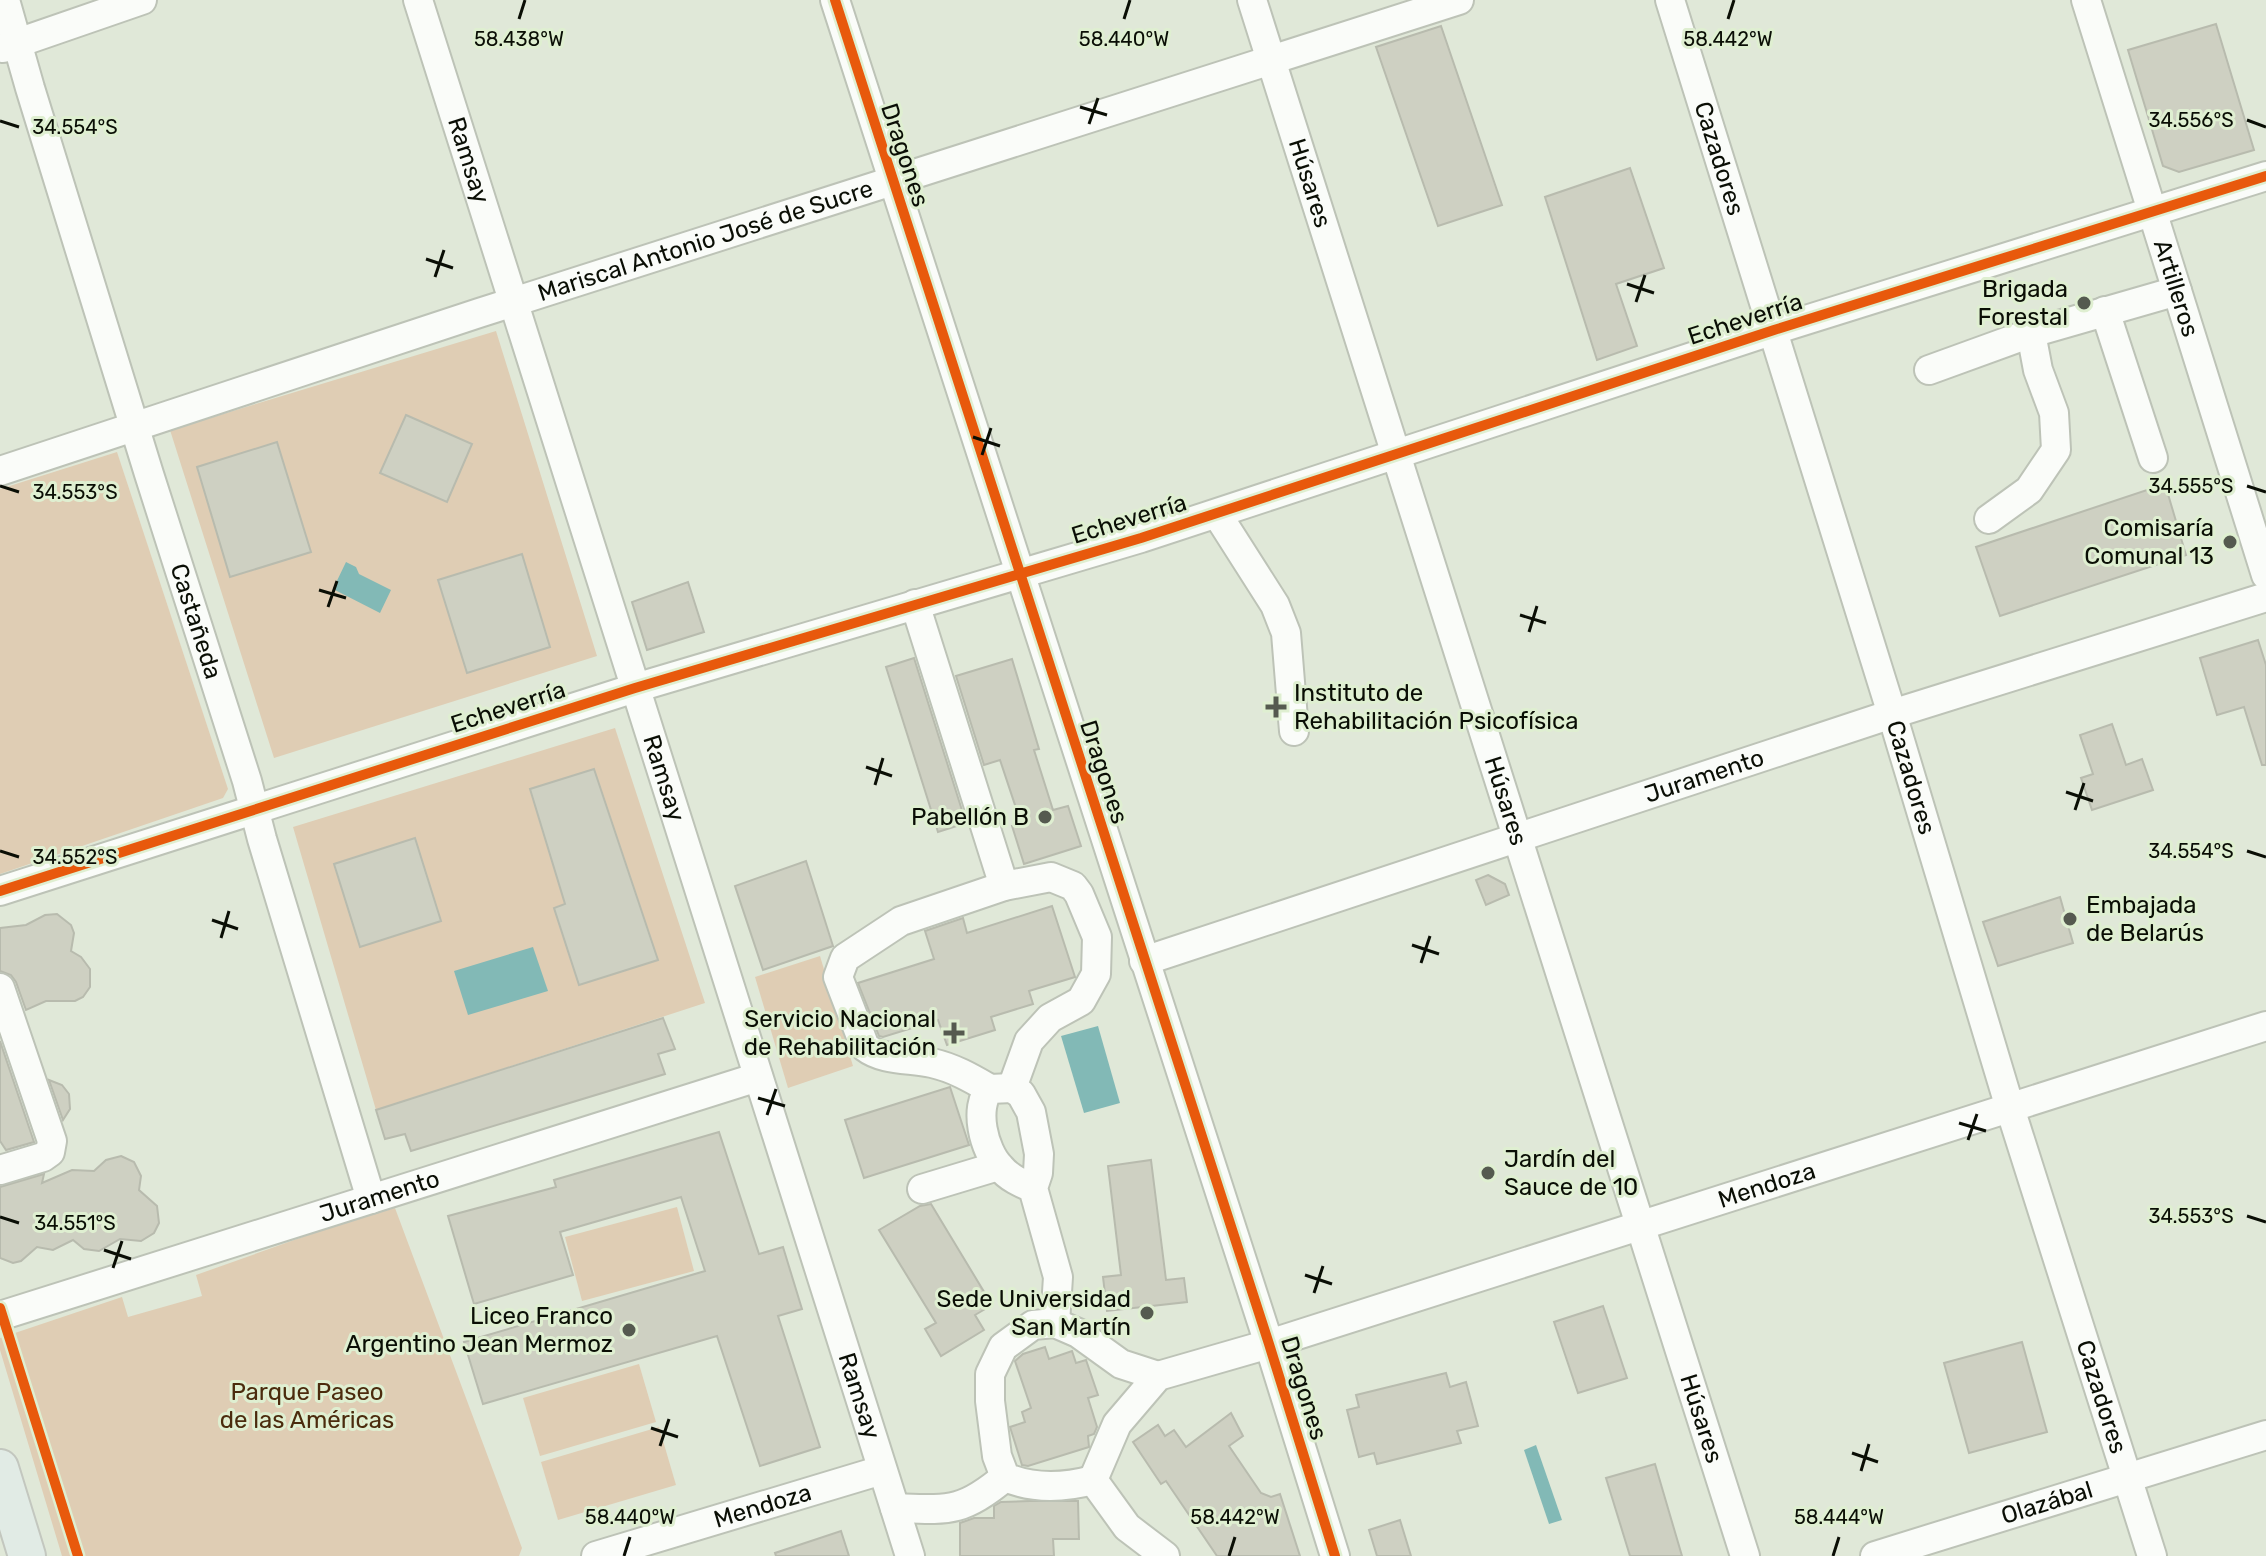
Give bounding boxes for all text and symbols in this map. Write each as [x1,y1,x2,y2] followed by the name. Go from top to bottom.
[474,27,564,51] text: 58.438°W
[1079,27,1169,51] text: 58.440°W
[1683,27,1773,51] text: 58.442°W
[1688,98,1750,219] street label: Cazadores
[875,100,935,210] street label: Dragones
[2148,108,2234,132] text: 34.556°S
[442,114,495,207] street label: Ramsay
[32,115,118,139] text: 34.554°S
[1283,135,1337,231] street label: Húsares
[534,174,876,307] street label: Mariscal Antonio José de Sucre
[2148,236,2205,340] street label: Artilleros
[1977,275,2068,331] place label: Brigada Forestal
[1684,287,1806,351] street label: Echeverría
[2075,294,2093,312] marker: Brigada Forestal
[2148,474,2234,498] text: 34.555°S
[32,480,118,504] text: 34.553°S
[1068,488,1190,550] street label: Echeverría
[2084,514,2214,570] place label: Comisaría Comunal 13
[2221,533,2239,551] marker: Comisaría Comunal 13
[164,560,228,683] street label: Castañeda
[447,675,569,739] street label: Echeverría
[1294,679,1579,735] place label: Instituto de Rehabilitación Psicofísica
[1265,696,1287,718] marker: Instituto de Rehabilitación Psicofísica
[1074,717,1134,827] street label: Dragones
[1881,717,1941,838] street label: Cazadores
[637,731,691,825] street label: Ramsay
[1641,743,1768,809] street label: Juramento
[1479,753,1533,849] street label: Húsares
[911,803,1029,831] place label: Pabellón B
[1036,808,1054,826] marker: Pabellón B
[2148,839,2234,863] text: 34.554°S
[33,845,117,869] text: 34.552°S
[2086,891,2204,947] place label: Embajada de Belarús
[2061,910,2079,928] marker: Embajada de Belarús
[744,1005,936,1061] place label: Servicio Nacional de Rehabilitación
[943,1022,965,1044] marker: Servicio Nacional de Rehabilitación
[1504,1145,1638,1201] place label: Jardín del Sauce de 10
[1715,1157,1819,1214] street label: Mendoza
[316,1164,443,1228] street label: Juramento
[1479,1164,1497,1182] marker: Jardín del Sauce de 10
[2148,1204,2234,1228] text: 34.553°S
[34,1211,116,1235] text: 34.551°S
[937,1285,1131,1341] place label: Sede Universidad San Martín
[345,1302,613,1358] place label: Liceo Franco Argentino Jean Mermoz
[1138,1304,1156,1322] marker: Sede Universidad San Martín
[620,1321,638,1339] marker: Liceo Franco Argentino Jean Mermoz
[1275,1333,1333,1443] street label: Dragones
[2070,1337,2133,1457] street label: Cazadores
[833,1349,886,1442] street label: Ramsay
[1674,1371,1729,1466] street label: Húsares
[220,1378,394,1434] park label: Parque Paseo de las Américas
[1998,1475,2096,1530] street label: Olazábal
[710,1478,815,1534] street label: Mendoza
[585,1505,675,1529] text: 58.440°W
[1190,1505,1280,1529] text: 58.442°W
[1794,1505,1884,1529] text: 58.444°W

